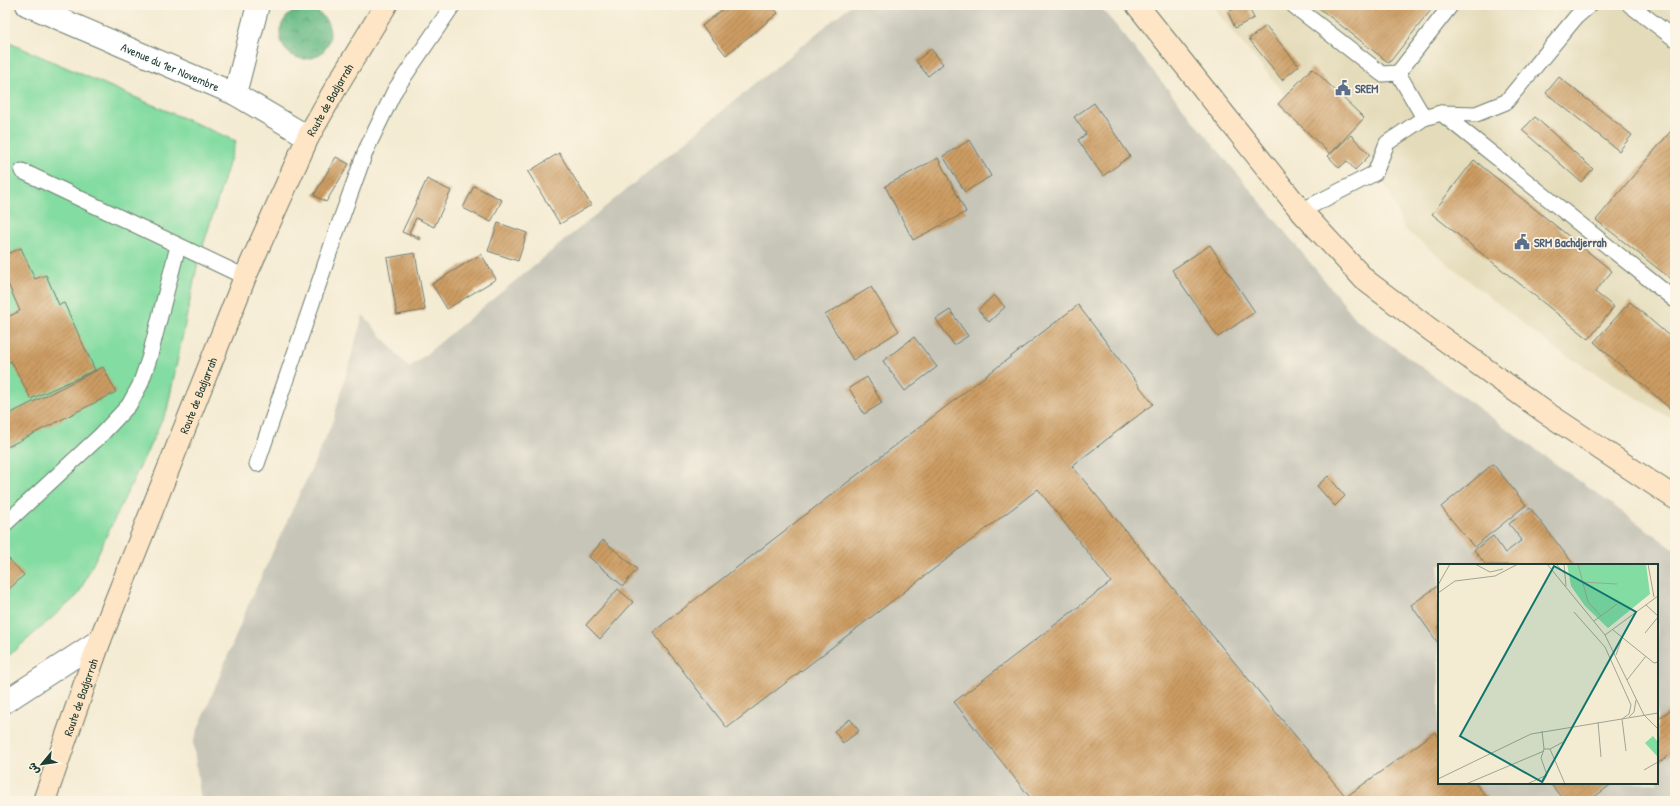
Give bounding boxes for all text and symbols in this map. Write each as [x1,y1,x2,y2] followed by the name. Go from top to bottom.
[119,38,222,95] street label: Avenue du 1er Novembre
[302,60,357,139] street label: Route de Badjarrah
[1334,79,1352,97] public building icon: SREM
[1355,80,1378,97] place label: SREM
[1513,233,1531,251] public building icon: SRM Bachdjerrah
[1534,234,1608,251] place label: SRM Bachdjerrah
[175,354,221,436] street label: Route de Badjarrah
[1438,564,1658,784] inset map
[59,656,101,738] street label: Route de Badjarrah
[22,744,62,784] north arrow
[24,760,42,778] text: ش

